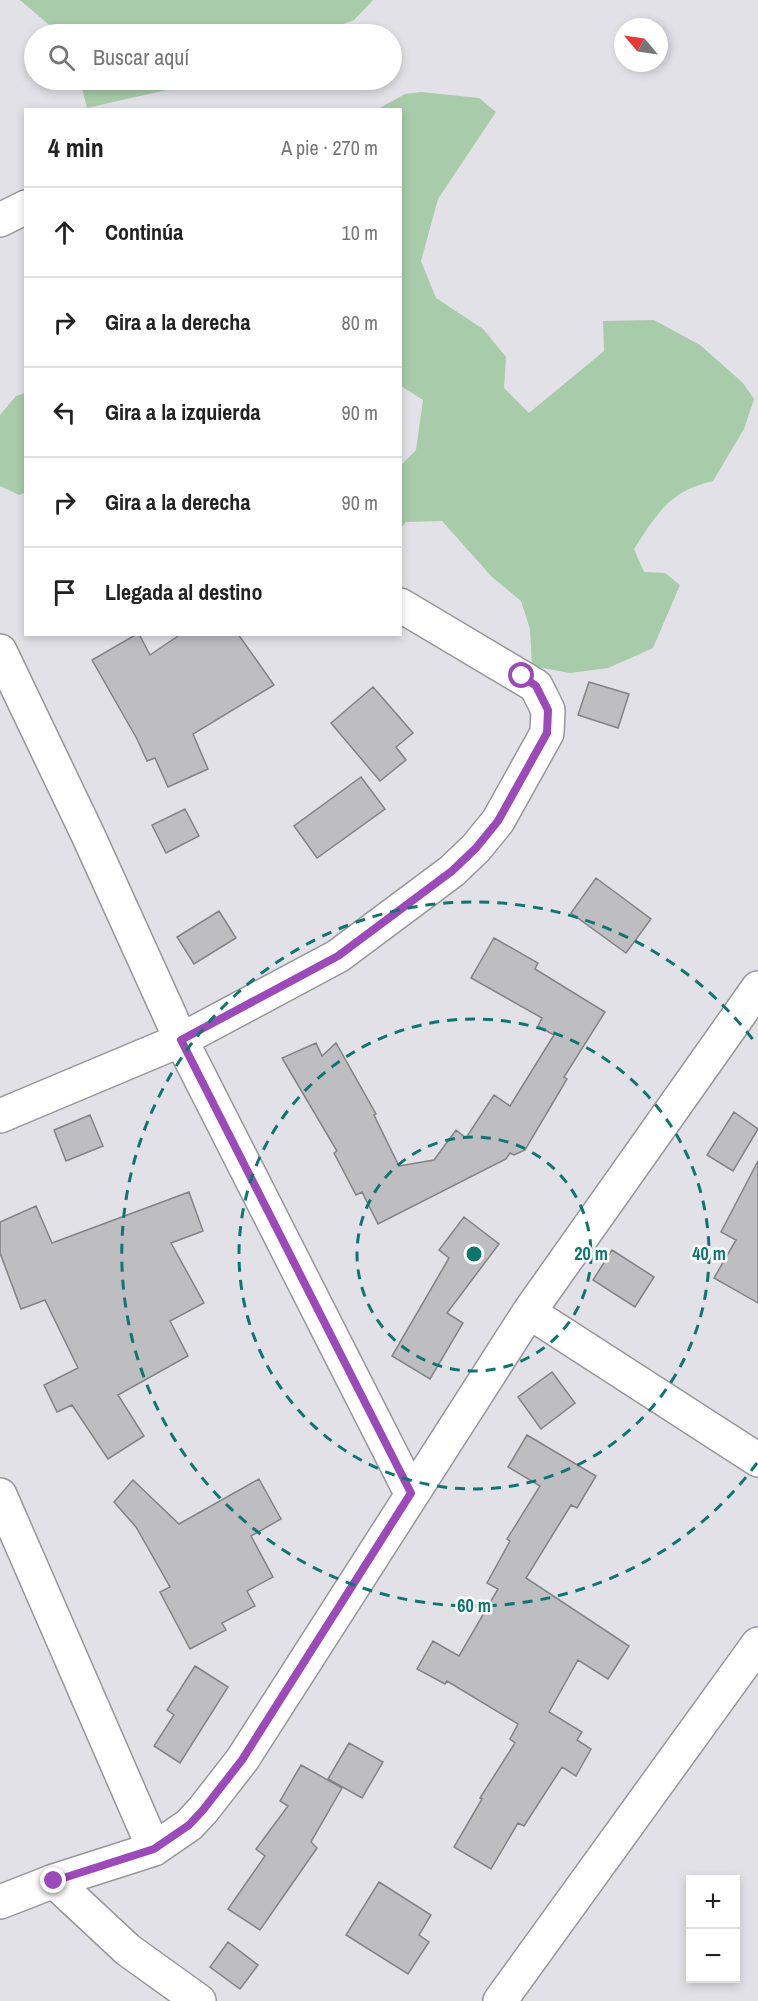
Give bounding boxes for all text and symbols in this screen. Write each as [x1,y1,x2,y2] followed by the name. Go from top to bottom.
[614,18,668,72] north arrow
[24,24,402,90] search box
[45,41,78,74] icon: search
[93,42,189,72] text: Buscar aquí
[48,130,104,165] text: 4 min
[281,134,378,161] text: A pie · 270 m
[48,216,81,249] icon: ahead
[105,217,183,247] text: Continúa
[342,219,378,246] text: 10 m
[48,306,81,339] icon: right
[105,307,250,337] text: Gira a la derecha
[342,309,378,336] text: 80 m
[48,396,81,429] icon: left
[105,397,260,427] text: Gira a la izquierda
[342,399,378,426] text: 90 m
[48,486,81,519] icon: right
[105,487,250,517] text: Gira a la derecha
[342,489,378,516] text: 90 m
[48,576,81,609] icon: arrive
[105,577,262,607] text: Llegada al destino
[508,662,534,688] route start
[574,1241,608,1266] text: 20 m
[692,1241,726,1266] text: 40 m
[464,1244,484,1264] centre of rings
[457,1593,491,1618] text: 60 m
[40,1867,66,1893] route end
[686,1875,740,1983] map controls
[686,1875,740,1929] button: +
[686,1929,740,1983] button: −

